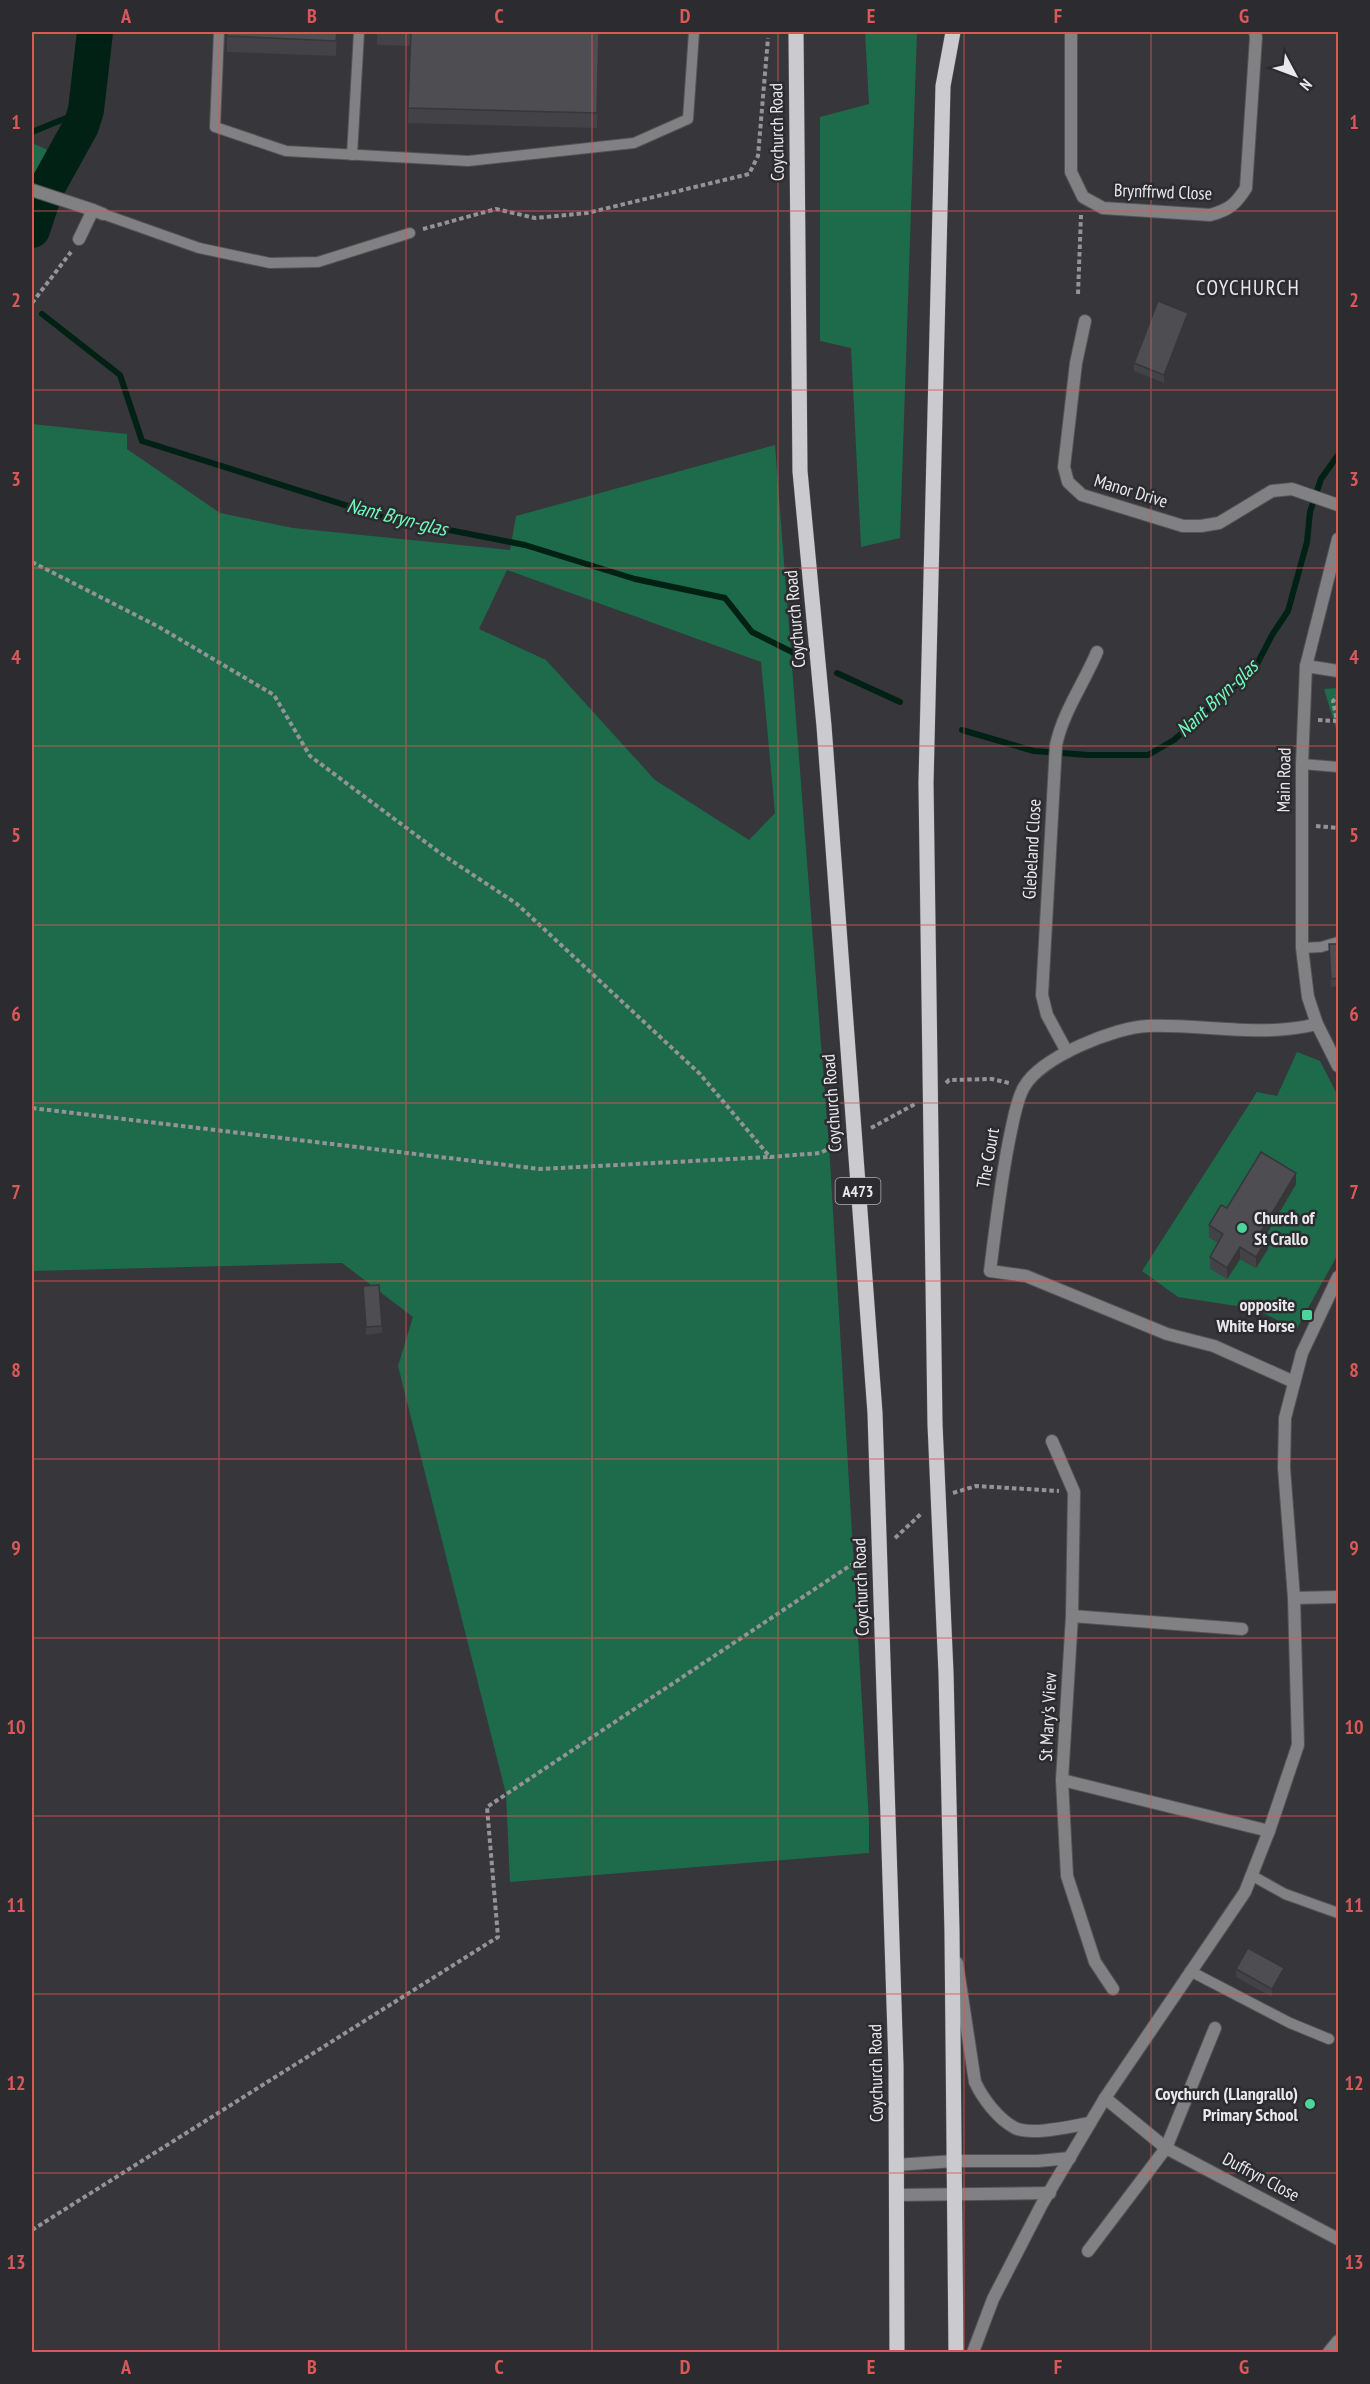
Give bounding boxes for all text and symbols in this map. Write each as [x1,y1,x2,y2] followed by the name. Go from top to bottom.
[120,3,132,29] text: A
[307,3,317,29] text: B
[494,3,504,29] text: C
[680,3,691,29] text: D
[867,3,875,29] text: E
[1054,3,1062,29] text: F
[1239,3,1249,29] text: G
[1265,45,1325,105] north arrow
[1296,75,1317,95] text: N
[764,83,789,181] street label: Coychurch Road
[11,109,21,135] text: 1
[1349,109,1359,135] text: 1
[1114,178,1213,205] street label: Brynffrwd Close
[1196,274,1300,301] district label: COYCHURCH
[11,287,21,313] text: 2
[1349,287,1359,313] text: 2
[11,466,21,492] text: 3
[1349,466,1359,492] text: 3
[1092,468,1171,513] street label: Manor Drive
[344,492,452,543] water label: Nant Bryn-glas
[779,569,810,669] street label: Coychurch Road
[11,644,21,670] text: 4
[1349,644,1359,670] text: 4
[1171,652,1265,742] water label: Nant Bryn-glas
[1271,747,1296,813] street label: Main Road
[1017,798,1046,900] street label: Glebeland Close
[11,822,21,848] text: 5
[1349,822,1359,848] text: 5
[11,1001,21,1027] text: 6
[1349,1001,1359,1027] text: 6
[817,1053,846,1153] street label: Coychurch Road
[971,1126,1004,1190] street label: The Court
[836,1178,880,1204] road number: A473
[11,1179,21,1205] text: 7
[1349,1179,1359,1205] text: 7
[1254,1206,1316,1250] place label: Church of St Crallo
[1235,1221,1249,1235] marker: Church of St Crallo
[1215,1293,1295,1337] place label: opposite White Horse
[1300,1308,1314,1322] marker: opposite White Horse
[11,1357,21,1383] text: 8
[1349,1357,1359,1383] text: 8
[11,1535,21,1561] text: 9
[1349,1535,1359,1561] text: 9
[847,1538,874,1636] street label: Coychurch Road
[1034,1672,1061,1762] street label: St Mary's View
[6,1714,26,1740] text: 10
[1344,1714,1364,1740] text: 10
[6,1892,26,1918] text: 11
[1344,1892,1364,1918] text: 11
[863,2024,888,2122] street label: Coychurch Road
[6,2070,26,2096] text: 12
[1344,2070,1364,2096] text: 12
[1155,2082,1299,2126] place label: Coychurch (Llangrallo) Primary School
[1303,2097,1317,2111] marker: Coychurch (Llangrallo) Primary School
[1219,2147,1304,2206] street label: Duffryn Close
[6,2249,26,2275] text: 13
[1344,2249,1364,2275] text: 13
[120,2354,132,2380] text: A
[307,2354,317,2380] text: B
[494,2354,504,2380] text: C
[680,2354,691,2380] text: D
[867,2354,875,2380] text: E
[1054,2354,1062,2380] text: F
[1239,2354,1249,2380] text: G

